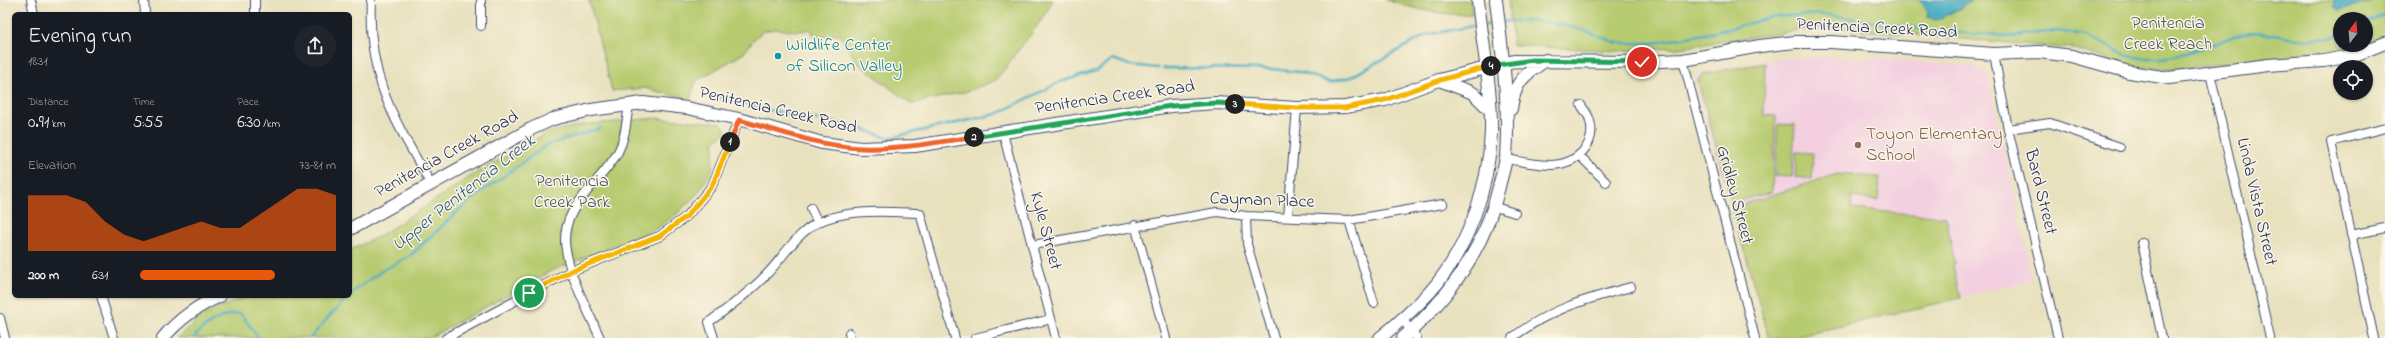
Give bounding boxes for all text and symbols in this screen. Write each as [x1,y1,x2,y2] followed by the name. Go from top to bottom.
[2124,11,2212,58] park label: Penitencia Creek Reach
[1796,12,1958,46] street label: Penitencia Creek Road
[2333,12,2373,52] north arrow
[2333,12,2373,100] map controls
[28,21,132,53] text: Evening run
[294,25,336,67] button: share
[786,33,902,80] place label: Wildlife Center of Silicon Valley
[1625,45,1659,79] pin
[773,51,783,61] marker: Wildlife Center of Silicon Valley
[1631,51,1653,73] icon: check
[28,52,48,71] text: 18:31
[1481,56,1501,76] pin: 4
[1489,58,1493,74] text: 4
[2333,60,2373,100] button: locate
[1033,74,1197,122] street label: Penitencia Creek Road
[697,80,859,142] street label: Penitencia Creek Road
[28,94,69,110] text: Distance
[133,94,154,110] text: Time
[237,94,259,110] text: Pace
[1225,94,1245,114] pin: 3
[1233,96,1237,112] text: 3
[370,105,524,205] street label: Penitencia Creek Road
[28,110,49,135] text: 0.91
[133,110,163,135] text: 5:55
[237,110,261,135] text: 6:30
[49,116,65,132] text: km
[261,116,280,132] text: /km
[1866,122,2003,169] place label: Toyon Elementary School
[964,127,984,147] pin: 2
[386,128,542,258] water label: Upper Penitencia Creek
[971,129,977,145] text: 2
[720,132,740,152] pin: 1
[728,134,732,150] text: 1
[2229,135,2283,269] street label: Linda Vista Street
[1853,140,1863,150] marker: Toyon Elementary School
[1708,143,1760,247] street label: Gridley Street
[2017,145,2063,238] street label: Bard Street
[28,156,76,175] text: Elevation
[299,156,336,175] text: 73–81 m
[534,169,610,216] park label: Penitencia Creek Park
[1209,186,1316,216] street label: Cayman Place
[1022,189,1068,273] street label: Kyle Street
[28,266,59,285] text: 200 m
[92,266,108,285] text: 6:31
[512,276,546,310] pin
[518,282,540,304] icon: arrive

